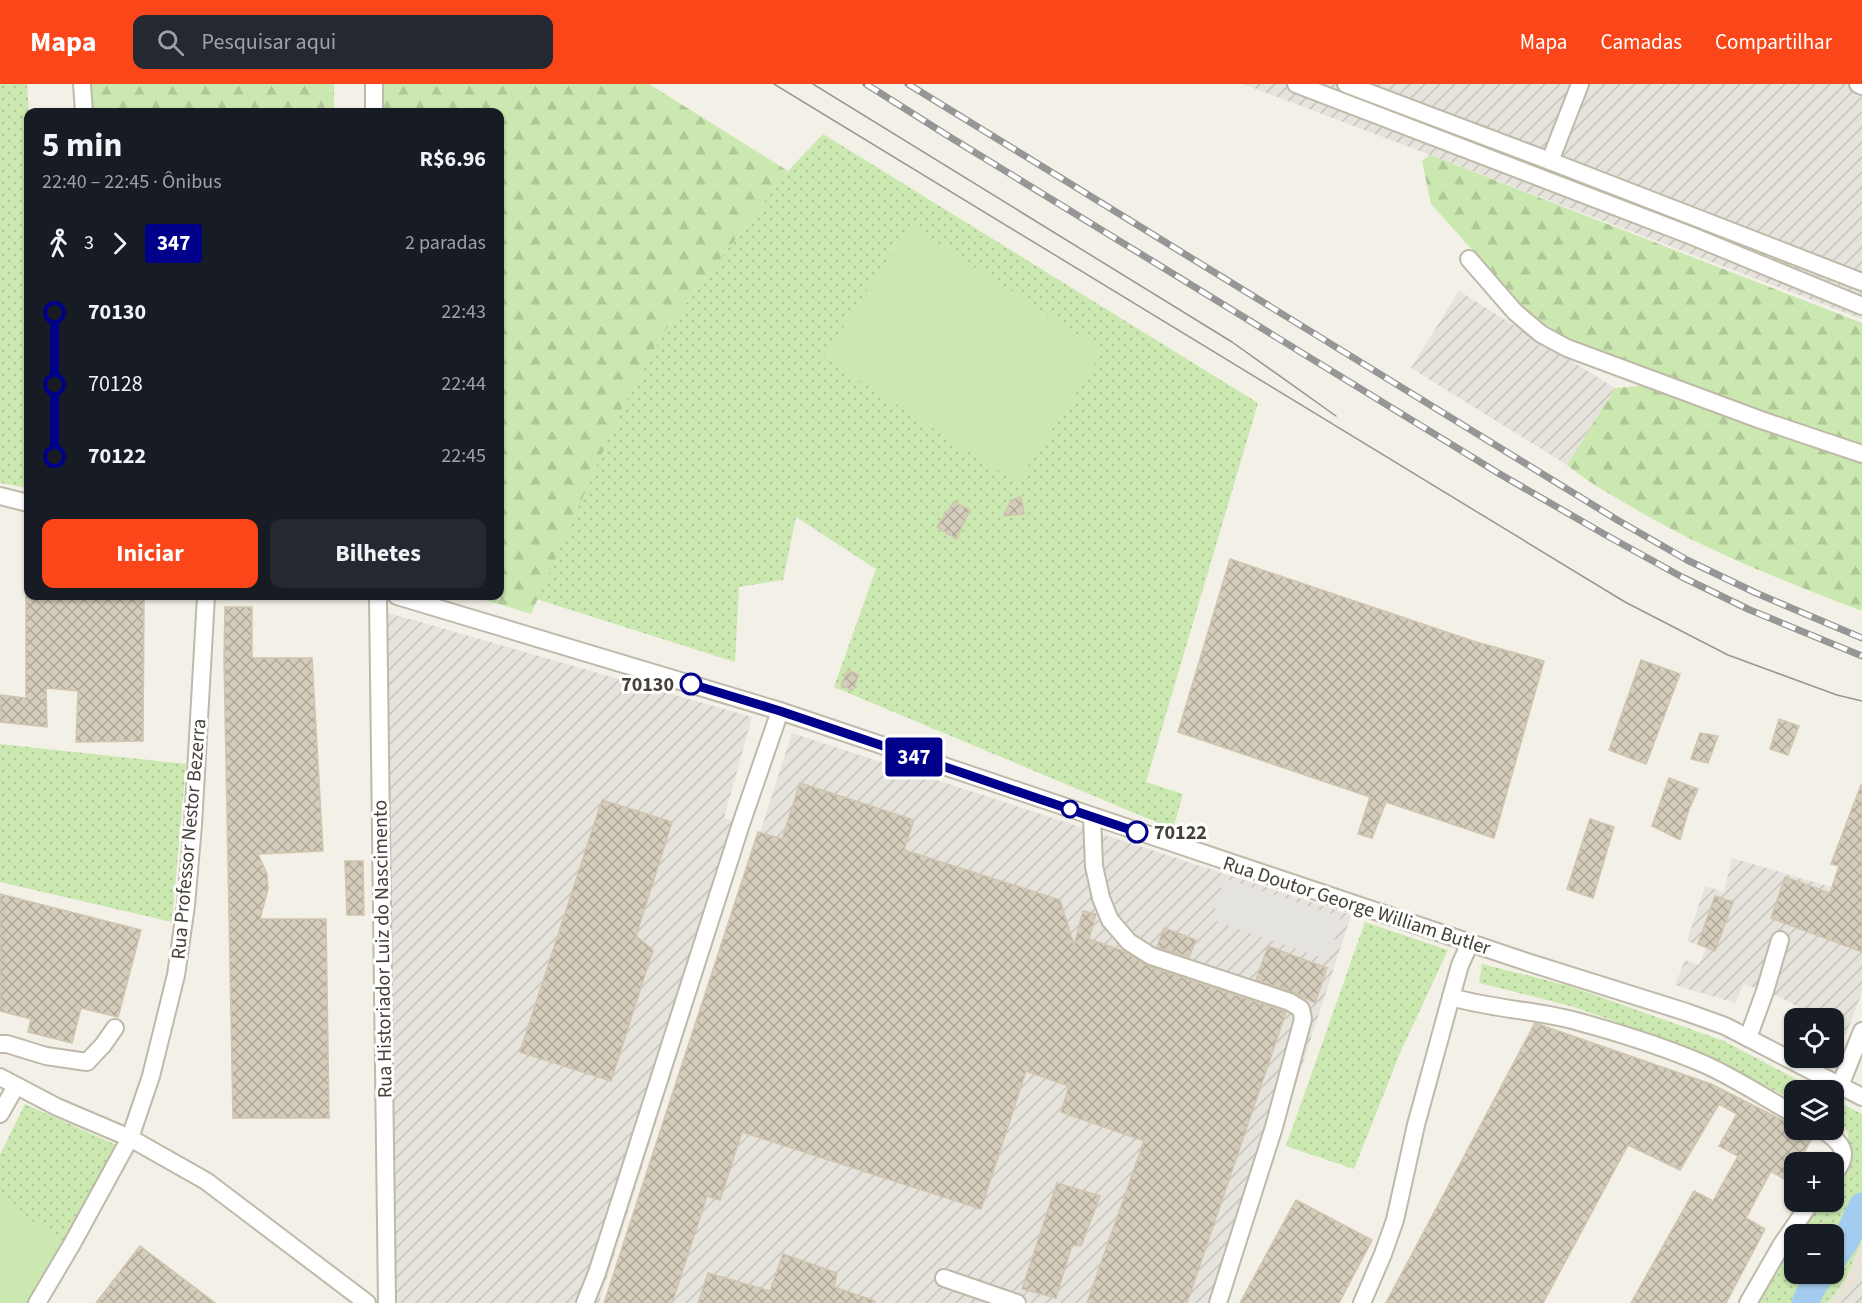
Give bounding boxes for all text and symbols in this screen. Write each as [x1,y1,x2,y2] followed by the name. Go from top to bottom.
[133,15,553,69] search box
[30,22,97,62] text: Mapa
[154,26,187,59] icon: search
[202,26,336,58] text: Pesquisar aqui
[1520,27,1567,57] text: Mapa
[1600,27,1682,57] text: Camadas
[1715,27,1832,57] text: Compartilhar
[42,122,122,169] text: 5 min
[419,143,486,175] text: R$6.96
[42,168,222,196] text: 22:40 – 22:45 · Ônibus
[42,227,75,260] icon: walk
[103,227,136,260] icon: forward
[157,228,190,258] text: 347
[84,229,94,257] text: 3
[405,229,486,257] text: 2 paradas
[88,296,146,328] text: 70130
[441,298,486,326] text: 22:43
[88,368,143,400] text: 70128
[441,370,486,398] text: 22:44
[88,440,146,472] text: 70122
[441,442,486,470] text: 22:45
[42,519,258,588] button: Iniciar
[270,519,486,588] button: Bilhetes
[621,671,674,699] place label: 70130
[680,673,702,695] marker: 70130
[165,717,213,961] street label: Rua Professor Nestor Bezerra
[880,738,948,776] line badge: 347
[897,742,931,772] text: 347
[366,800,400,1098] street label: Rua Historiador Luiz do Nascimento
[1061,800,1079,818] unlabelled marker
[1154,819,1207,847] place label: 70122
[1126,821,1148,843] marker: 70122
[1219,849,1494,963] street label: Rua Doutor George William Butler
[1784,1008,1844,1284] map controls
[1784,1008,1844,1068] button: locate
[1784,1080,1844,1140] button: layers
[1784,1152,1844,1212] button: +
[1784,1224,1844,1284] button: −

